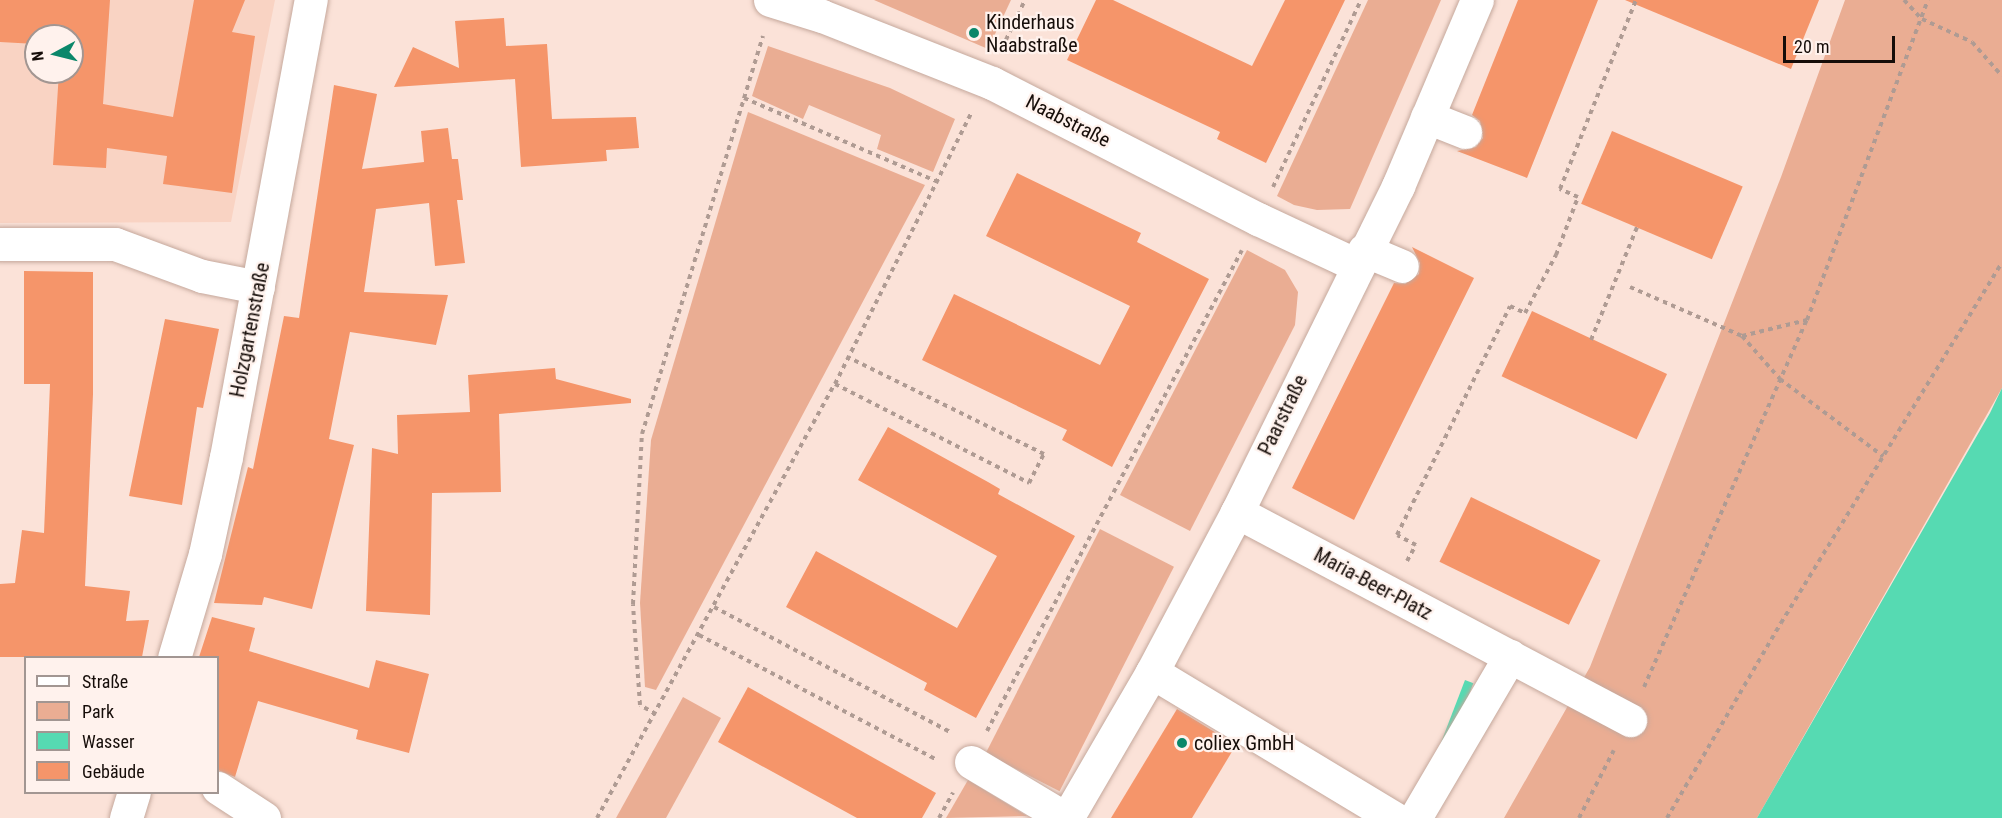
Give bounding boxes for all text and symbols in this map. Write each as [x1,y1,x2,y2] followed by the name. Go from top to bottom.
[986,10,1078,57] place label: Kinderhaus Naabstraße
[24,24,84,84] north arrow
[1786,24,1898,62] scale bar
[967,26,981,40] marker: Kinderhaus Naabstraße
[1794,36,1829,57] text: 20 m
[28,50,48,62] text: N
[1022,90,1114,152] street label: Naabstraße
[225,261,275,399] street label: Holzgartenstraße
[1253,371,1313,459] street label: Paarstraße
[1310,543,1436,625] street label: Maria-Beer-Platz
[24,656,219,794] legend
[82,671,128,692] text: Straße
[82,701,114,722] text: Park
[82,731,134,752] text: Wasser
[1194,731,1294,755] place label: coliex GmbH
[1175,736,1189,750] marker: coliex GmbH
[82,761,145,782] text: Gebäude

